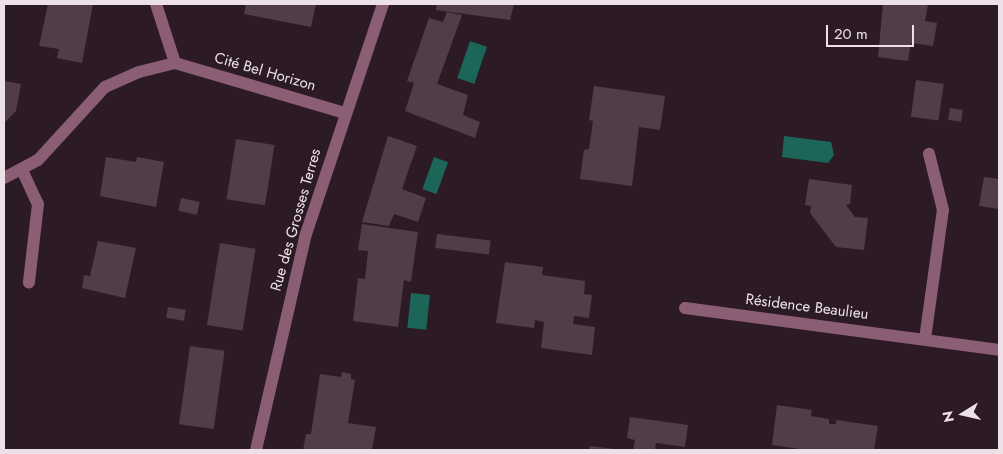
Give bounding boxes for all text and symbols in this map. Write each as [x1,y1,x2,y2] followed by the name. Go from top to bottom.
[828,15,916,47] scale bar
[834,23,868,45] text: 20 m
[212,49,318,95] street label: Cité Bel Horizon
[267,147,325,293] street label: Rue des Grosses Terres
[744,291,870,323] street label: Résidence Beaulieu
[938,389,988,439] north arrow
[937,409,959,424] text: N

